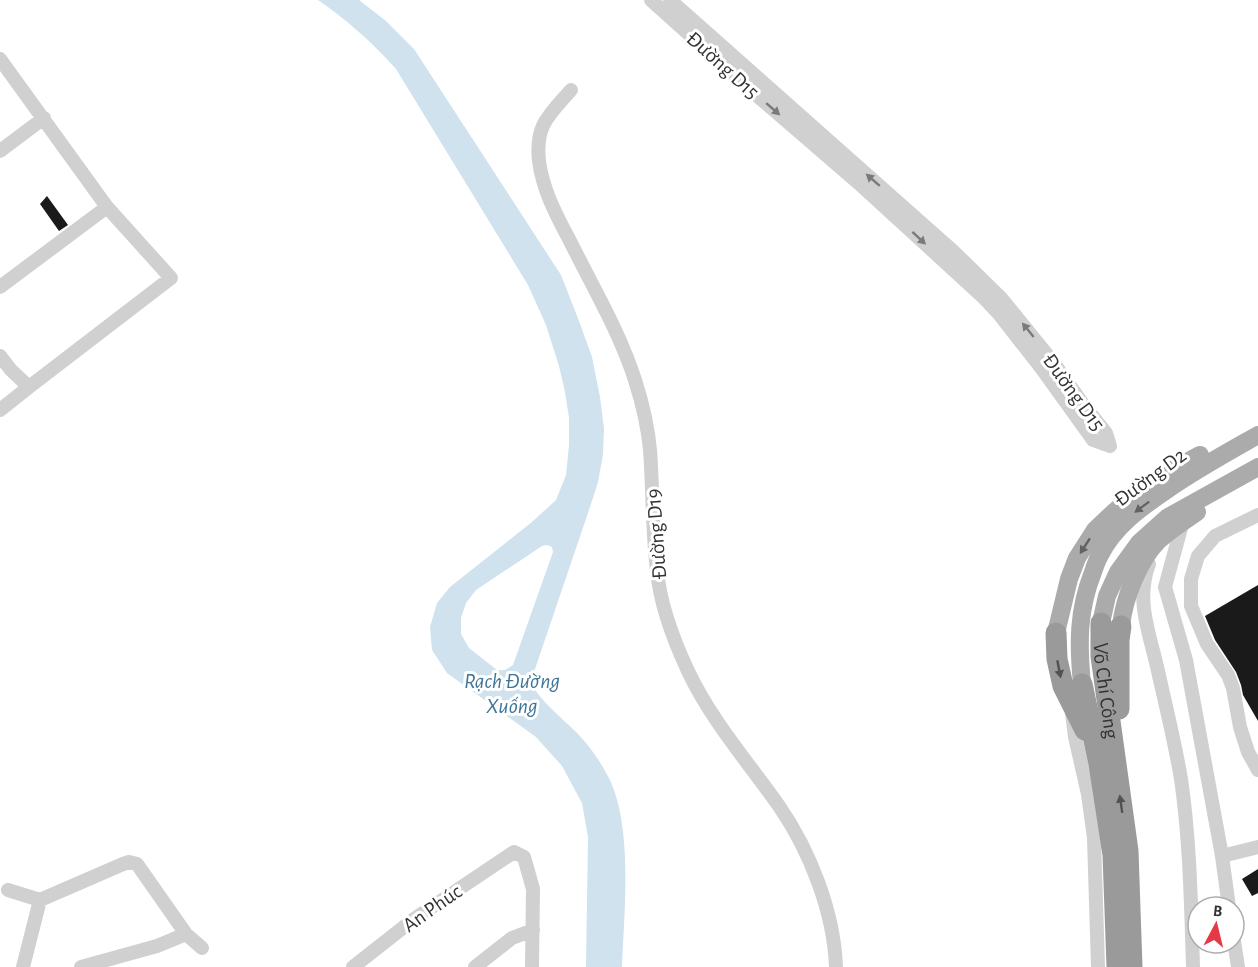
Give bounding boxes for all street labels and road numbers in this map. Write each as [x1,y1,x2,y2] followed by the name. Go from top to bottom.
[682,28,763,103] street label: Đường D15
[1039,350,1108,435] street label: Đường D15
[1110,444,1190,510] street label: Đường D2
[643,488,670,580] street label: Đường D19
[1090,643,1122,741] street label: Võ Chí Công
[399,881,466,936] street label: An Phúc

